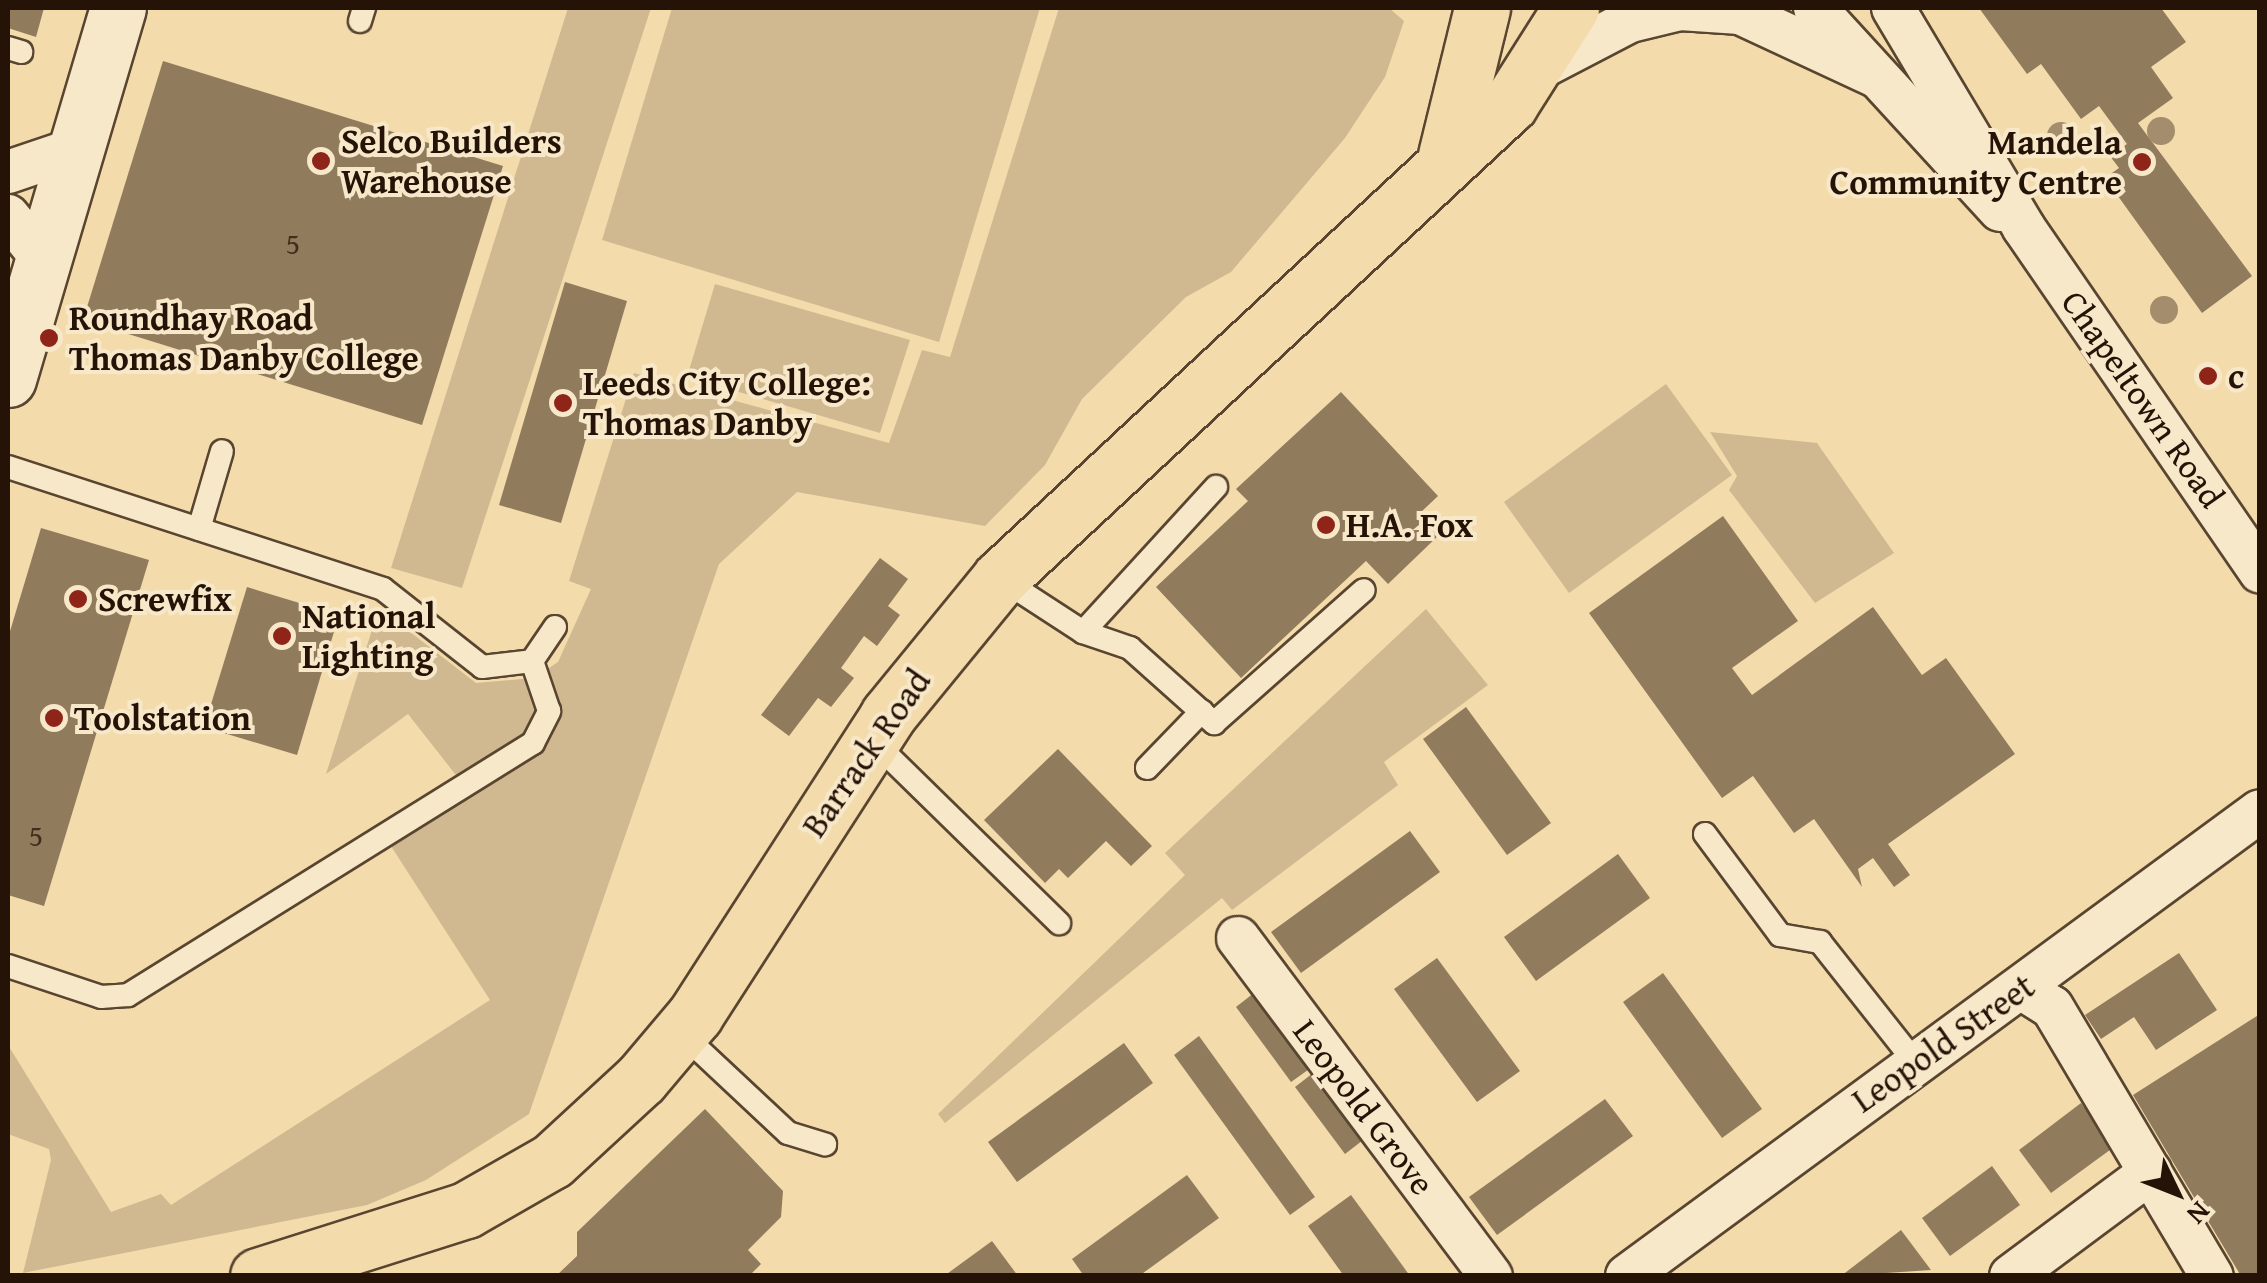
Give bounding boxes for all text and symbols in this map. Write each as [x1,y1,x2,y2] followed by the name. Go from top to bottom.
[341,120,562,202] place label: Selco Builders Warehouse
[1829,121,2122,203] place label: Mandela Community Centre
[310,150,332,172] marker: Selco Builders Warehouse
[2131,151,2153,173] marker: Mandela Community Centre
[286,225,300,261] house number: 5
[2053,282,2233,516] street label: Chapeltown Road
[69,297,419,379] place label: Roundhay Road Thomas Danby College
[38,327,60,349] marker: Roundhay Road Thomas Danby College
[2228,355,2244,397] place label: c
[583,362,871,444] place label: Leeds City College: Thomas Danby
[2197,365,2219,387] marker: c
[552,392,574,414] marker: Leeds City College: Thomas Danby
[1346,504,1473,546] place label: H.A. Fox
[1315,514,1337,536] marker: H.A. Fox
[98,578,232,620] place label: Screwfix
[67,588,89,610] marker: Screwfix
[302,595,436,677] place label: National Lighting
[271,625,293,647] marker: National Lighting
[793,661,939,845] street label: Barrack Road
[74,697,251,739] place label: Toolstation
[43,707,65,729] marker: Toolstation
[29,817,43,853] house number: 5
[1844,965,2042,1121] street label: Leopold Street
[1284,1011,1444,1203] street label: Leopold Grove
[2127,1143,2227,1243] north arrow
[2178,1193,2221,1235] text: N

